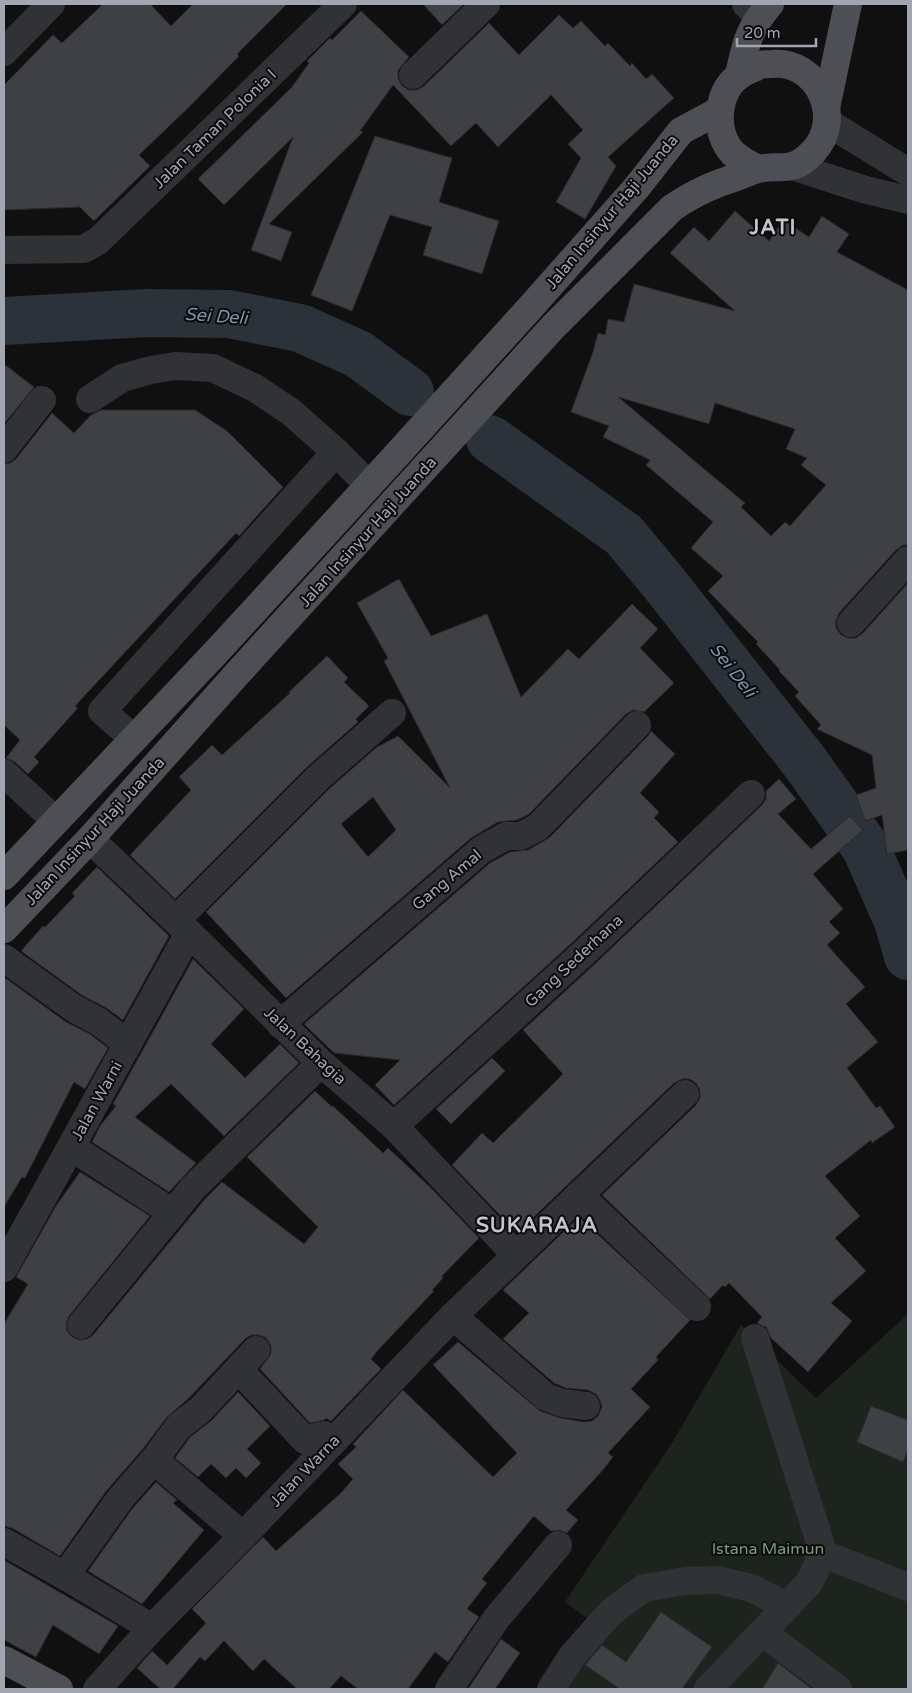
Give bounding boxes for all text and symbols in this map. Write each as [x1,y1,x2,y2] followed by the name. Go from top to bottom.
[737,15,816,47] scale bar
[744,24,781,42] text: 20 m
[149,65,281,193] street label: Jalan Taman Polonia I
[541,131,683,293] street label: Jalan Insinyur Haji Juanda
[749,215,796,240] district label: JATI
[184,303,251,329] water label: Sei Deli
[295,453,441,611] street label: Jalan Insinyur Haji Juanda
[705,638,763,703] water label: Sei Deli
[21,753,169,909] street label: Jalan Insinyur Haji Juanda
[408,845,486,915] street label: Gang Amal
[521,910,627,1012] street label: Gang Sederhana
[260,1003,350,1089] street label: Jalan Bahagia
[67,1058,127,1144] street label: Jalan Warni
[476,1213,598,1238] district label: SUKARAJA
[266,1431,344,1511] street label: Jalan Warna
[712,1539,824,1559] park label: Istana Maimun

